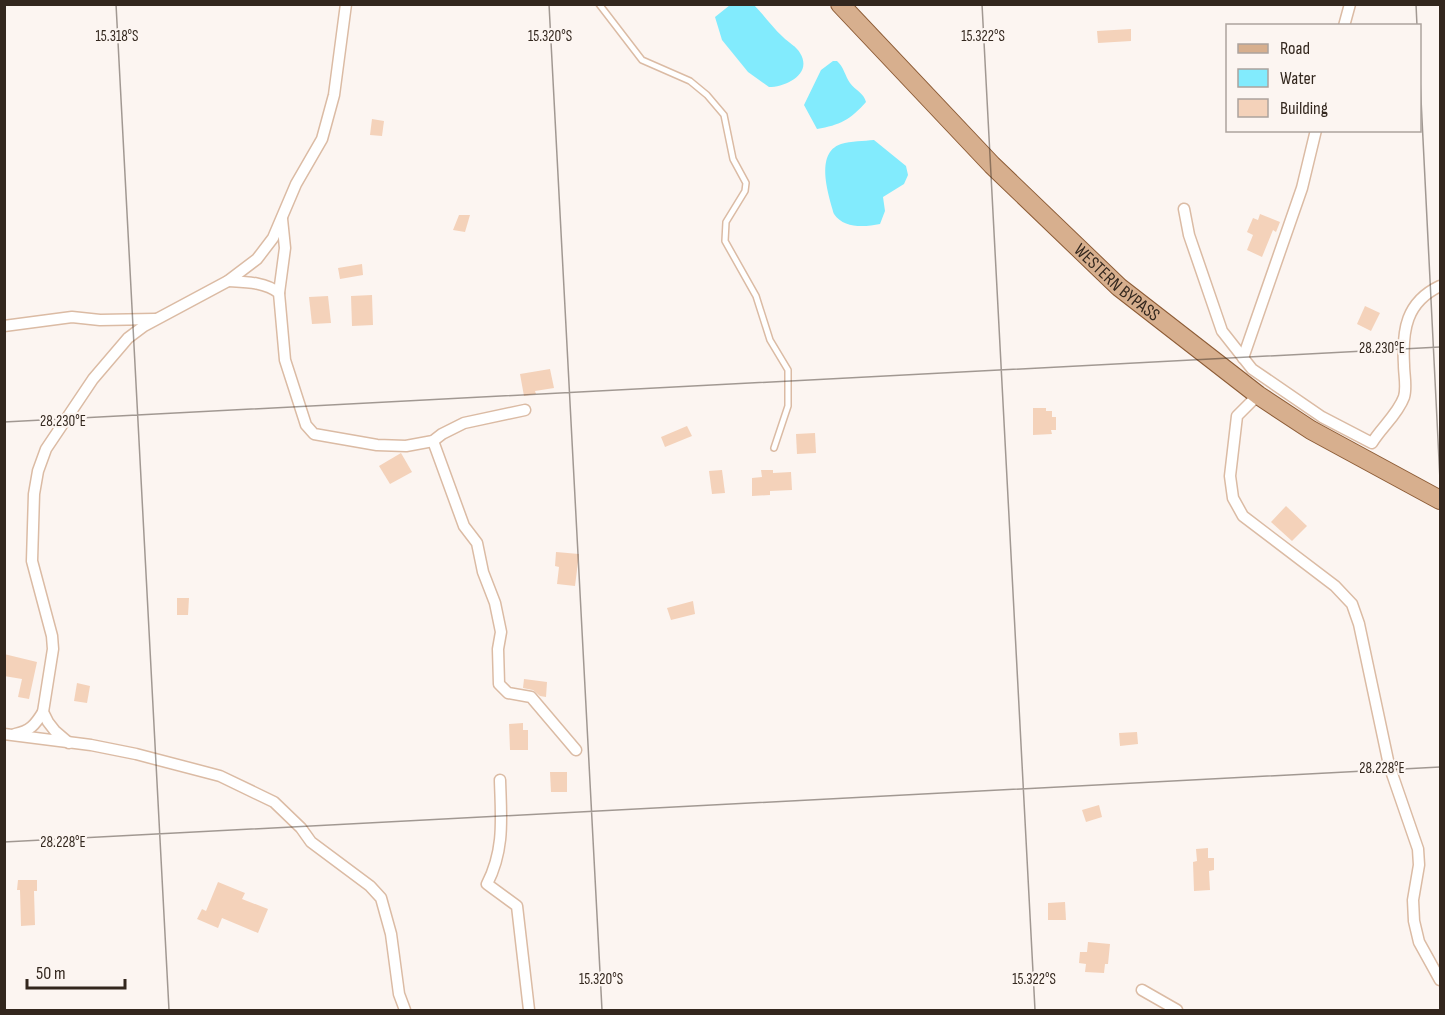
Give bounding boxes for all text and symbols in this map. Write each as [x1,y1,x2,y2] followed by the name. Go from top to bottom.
[1226,24,1421,132] legend
[96,27,138,46] text: 15.318°S
[528,27,572,46] text: 15.320°S
[961,27,1005,46] text: 15.322°S
[1280,38,1310,59] text: Road
[1280,68,1316,89] text: Water
[1280,98,1328,119] text: Building
[1069,240,1164,326] street label: WESTERN BYPASS
[1359,339,1405,358] text: 28.230°E
[40,412,86,431] text: 28.230°E
[1359,759,1405,778] text: 28.228°E
[40,833,86,852] text: 28.228°E
[27,952,124,990] scale bar
[36,963,66,984] text: 50 m
[579,970,623,989] text: 15.320°S
[1012,970,1056,989] text: 15.322°S

